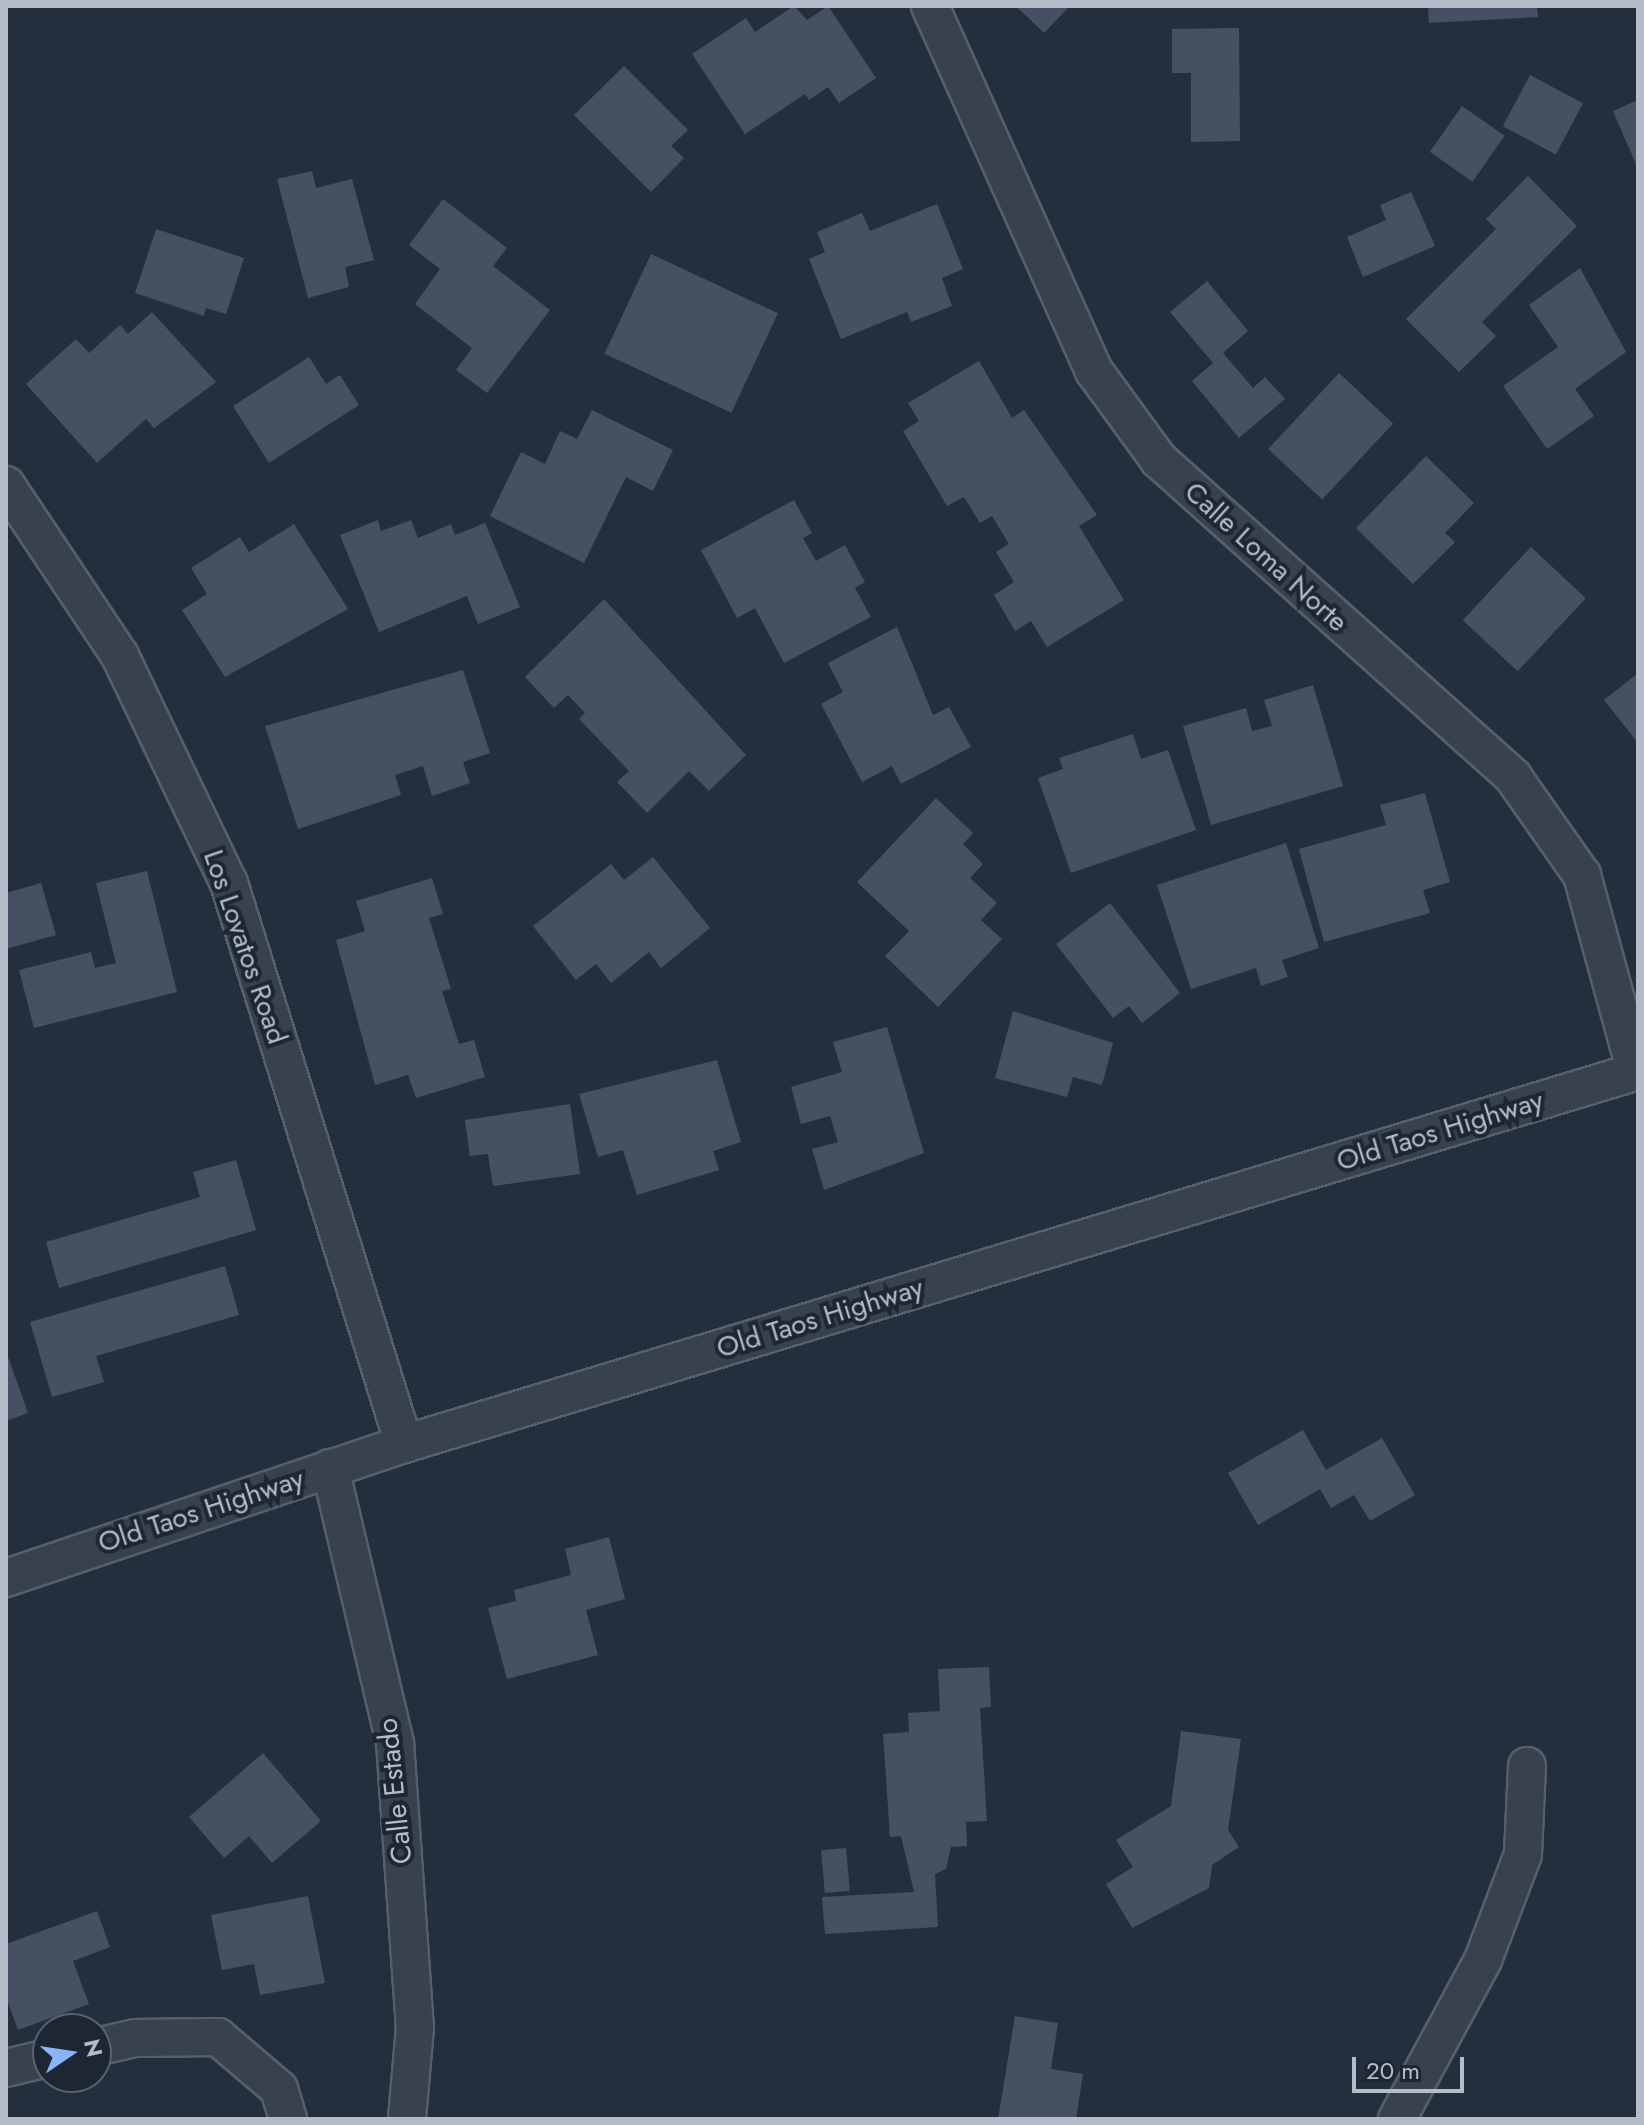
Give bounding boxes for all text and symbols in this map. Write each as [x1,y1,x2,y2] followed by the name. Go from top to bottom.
[1178,475,1354,639] street label: Calle Loma Norte
[196,846,294,1048] street label: Los Lovatos Road
[1333,1084,1547,1178] street label: Old Taos Highway
[713,1271,927,1365] street label: Old Taos Highway
[94,1462,308,1560] street label: Old Taos Highway
[371,1716,419,1866] street label: Calle Estado
[32,2013,112,2093] north arrow
[76,2036,111,2060] text: N
[1356,2041,1468,2091] scale bar
[1366,2053,1420,2088] text: 20 m

